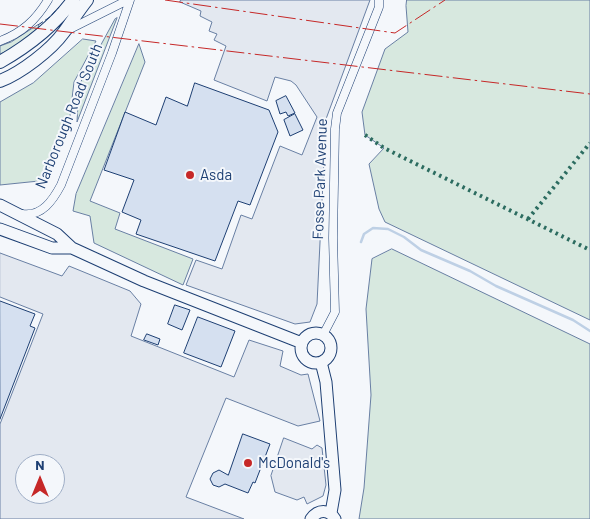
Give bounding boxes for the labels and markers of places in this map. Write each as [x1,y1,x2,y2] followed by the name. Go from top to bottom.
[200,166,232,184] place label: Asda
[184,169,196,181] marker: Asda
[258,454,330,472] place label: McDonald's
[242,457,254,469] marker: McDonald's

